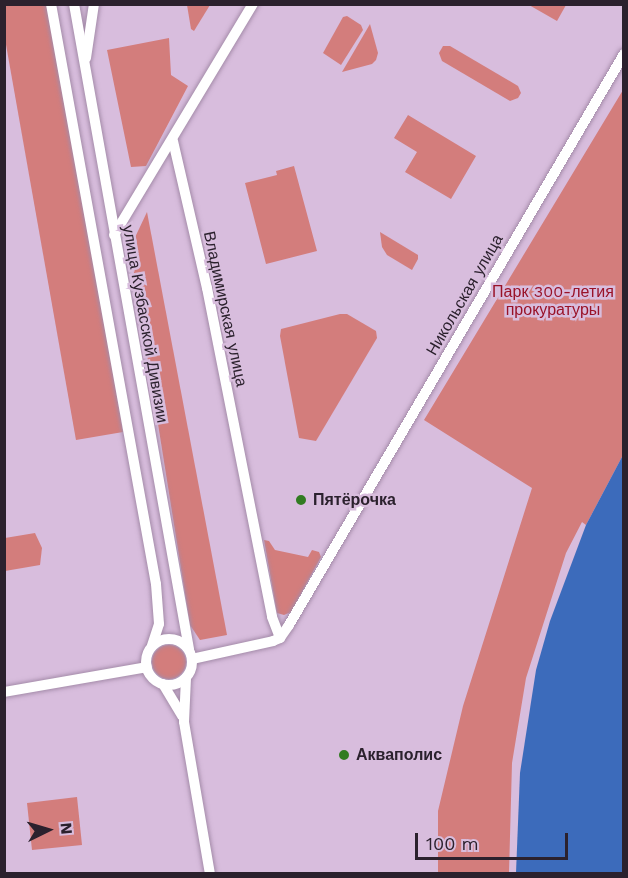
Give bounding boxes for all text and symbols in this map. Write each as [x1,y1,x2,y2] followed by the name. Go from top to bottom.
[118,224,172,424] street label: улица Кузбасской Дивизии
[199,230,251,388] street label: Владимирская улица
[423,231,507,359] street label: Никольская улица
[492,282,614,320] park label: Парк 300-летия прокуратуры
[313,490,396,510] place label: Пятёрочка
[294,493,308,507] marker: Пятёрочка
[356,745,442,765] place label: Акваполис
[337,748,351,762] marker: Акваполис
[18,800,78,860] north arrow
[418,821,571,859] scale bar
[56,822,76,835] text: N
[426,833,479,854] text: 100 m

